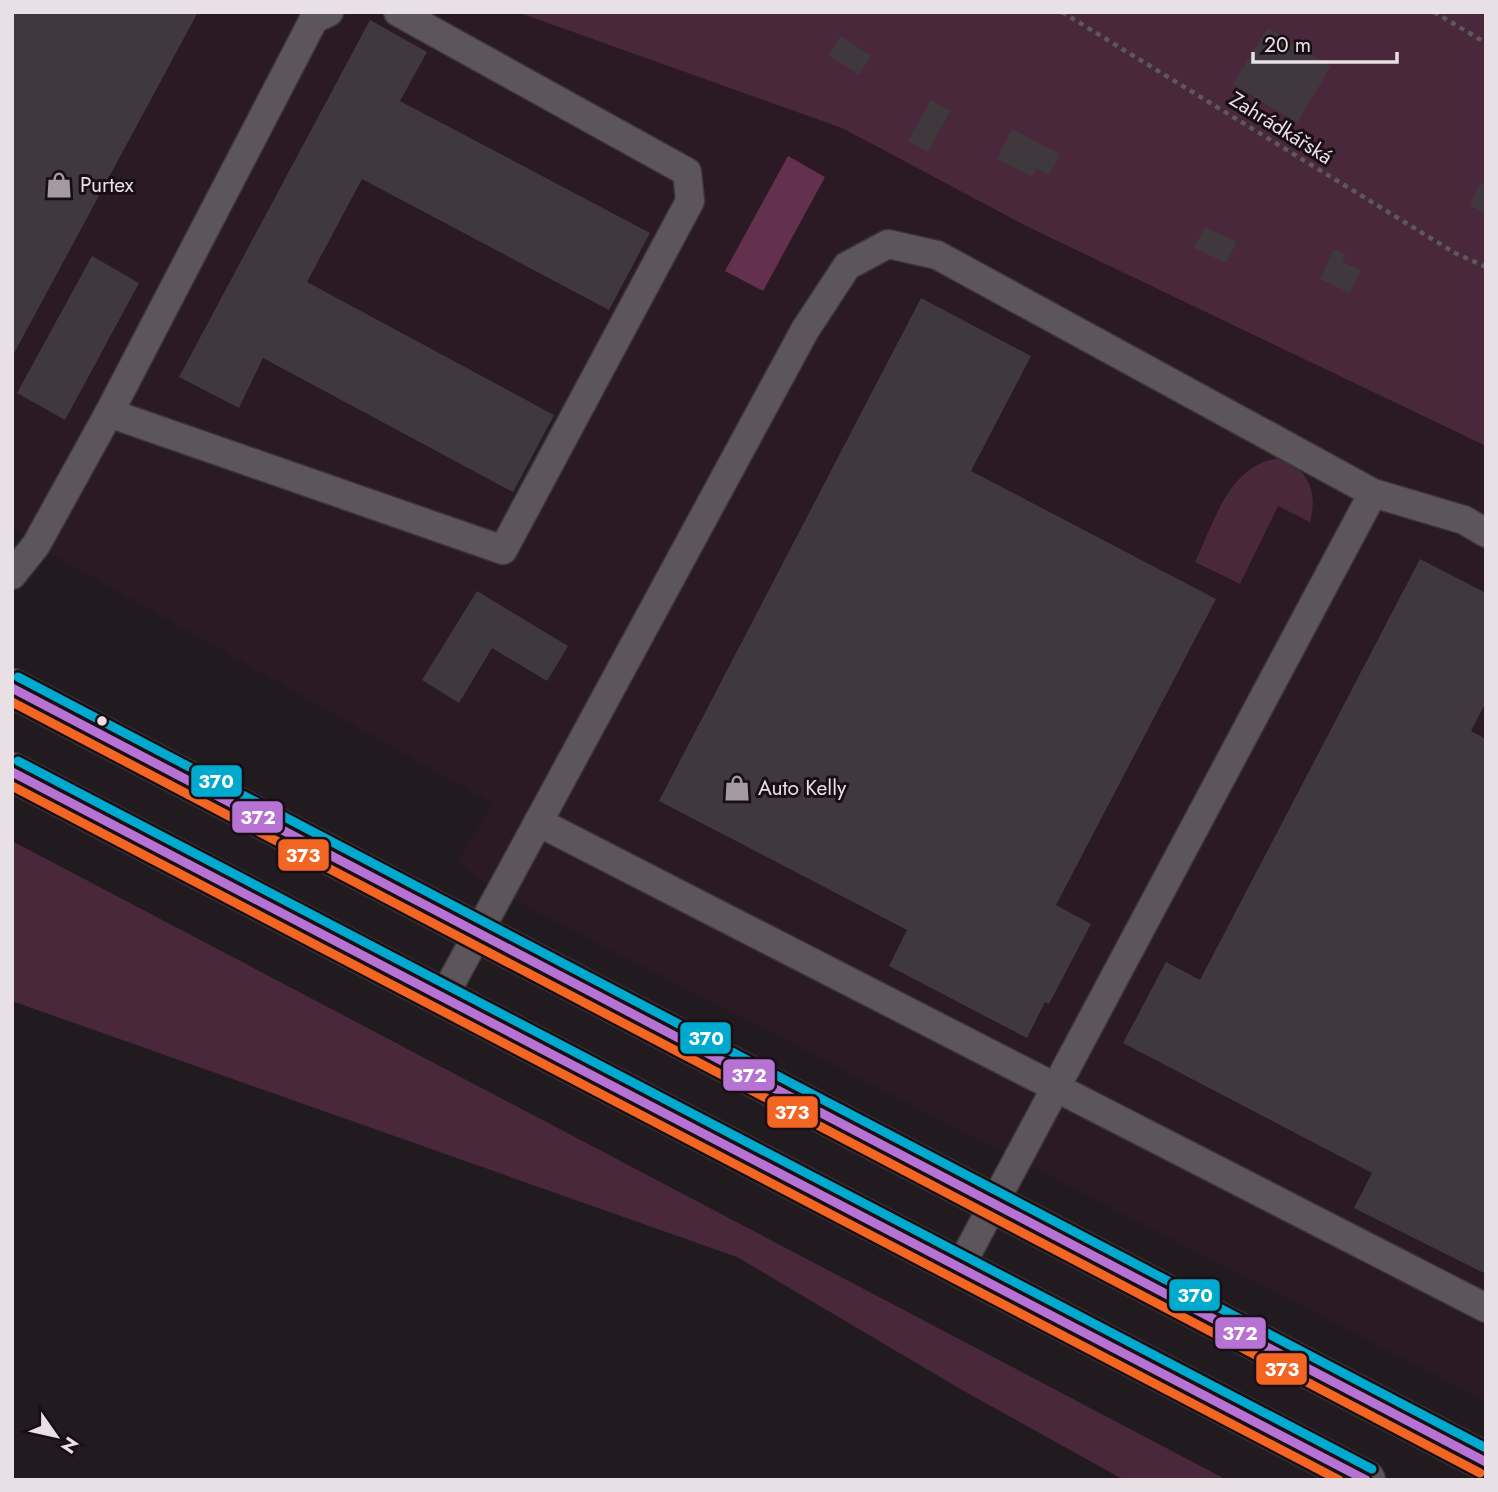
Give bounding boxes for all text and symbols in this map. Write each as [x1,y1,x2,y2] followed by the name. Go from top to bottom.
[1253,21,1396,65] scale bar
[1264,30,1311,60] text: 20 m
[1224,84,1338,172] street label: Zahrádkářská
[44,170,74,200] shop icon: Purtex
[80,170,134,200] place label: Purtex
[95,714,109,728] unlabelled marker
[190,764,243,798] line badge: 370
[198,768,234,795] text: 370
[722,773,752,803] shop icon: Auto Kelly
[758,773,847,803] place label: Auto Kelly
[231,800,284,834] line badge: 372
[240,804,276,831] text: 372
[277,838,330,872] line badge: 373
[286,842,321,869] text: 373
[679,1021,732,1055] line badge: 370
[688,1025,724,1052] text: 370
[722,1058,776,1092] line badge: 372
[731,1062,767,1089] text: 372
[766,1095,819,1129] line badge: 373
[775,1099,810,1126] text: 373
[1168,1278,1221,1312] line badge: 370
[1177,1282,1213,1309] text: 370
[1214,1316,1267,1350] line badge: 372
[1222,1320,1258,1347] text: 372
[1255,1352,1308,1386] line badge: 373
[1265,1356,1300,1383] text: 373
[21,1401,91,1471] north arrow
[54,1431,85,1459] text: N

